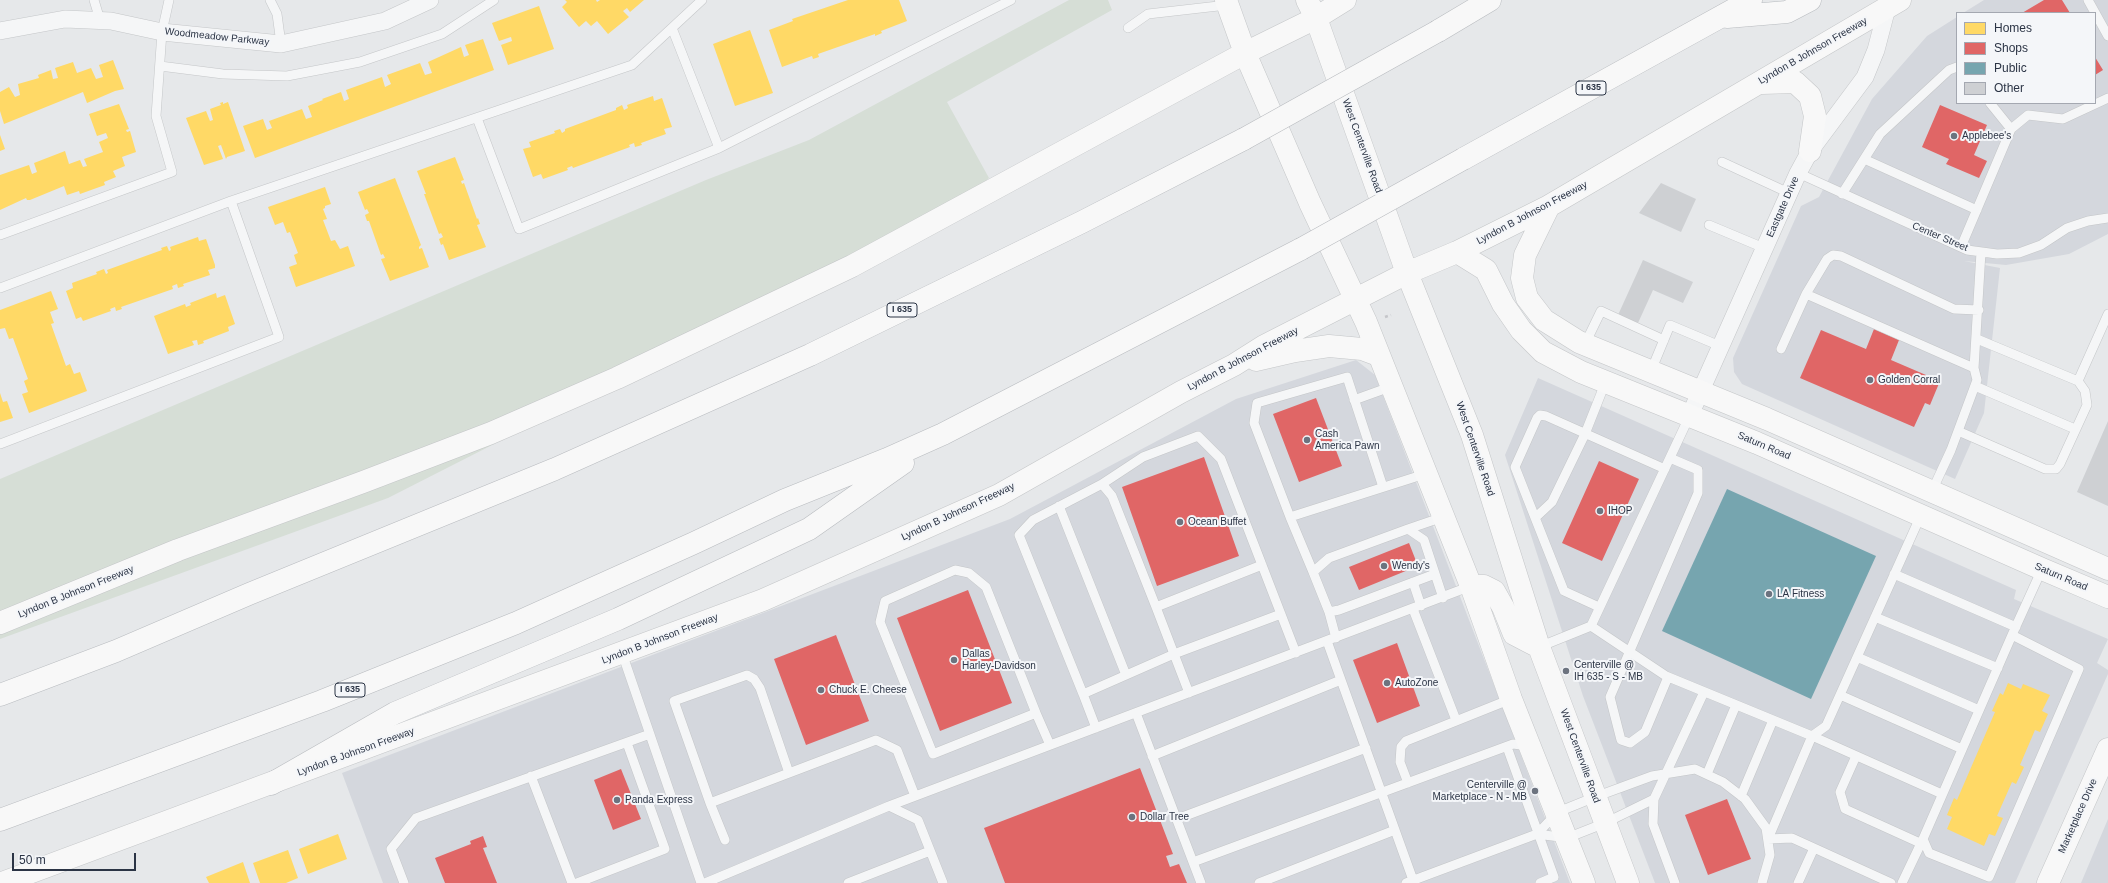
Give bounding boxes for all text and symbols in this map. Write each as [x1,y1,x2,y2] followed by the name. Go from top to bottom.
[1956,12,2096,104] legend
[1756,15,1870,87] street label: Lyndon B Johnson Freeway
[1994,21,2032,35] text: Homes
[164,26,270,48] street label: Woodmeadow Parkway
[1994,41,2028,55] text: Shops
[1994,61,2027,75] text: Public
[1576,81,1606,95] road number: I 635
[1994,81,2024,95] text: Other
[1339,97,1385,195] street label: West Centerville Road
[1962,130,2011,142] place label: Applebee's
[1949,131,1959,141] marker: Applebee's
[1764,175,1802,239] street label: Eastgate Drive
[1475,179,1589,247] street label: Lyndon B Johnson Freeway
[1910,220,1970,254] street label: Center Street
[887,303,917,317] road number: I 635
[1186,325,1300,393] street label: Lyndon B Johnson Freeway
[1878,374,1940,386] place label: Golden Corral
[1865,375,1875,385] marker: Golden Corral
[1453,400,1497,498] street label: West Centerville Road
[1315,428,1379,452] place label: Cash America Pawn
[1736,430,1792,462] street label: Saturn Road
[1302,435,1312,445] marker: Cash America Pawn
[899,480,1017,544] street label: Lyndon B Johnson Freeway
[1608,505,1632,517] place label: IHOP
[1595,506,1605,516] marker: IHOP
[1188,516,1246,528] place label: Ocean Buffet
[1175,517,1185,527] marker: Ocean Buffet
[1392,560,1430,572] place label: Wendy's
[1379,561,1389,571] marker: Wendy's
[2033,561,2089,593] street label: Saturn Road
[16,563,136,621] street label: Lyndon B Johnson Freeway
[1777,588,1824,600] place label: LA Fitness
[1764,589,1774,599] marker: LA Fitness
[600,611,720,667] street label: Lyndon B Johnson Freeway
[962,648,1036,672] place label: Dallas Harley-Davidson
[949,655,959,665] marker: Dallas Harley-Davidson
[1574,659,1643,682] place label: Centerville @ IH 635 - S - MB
[1561,666,1571,676] marker: Centerville @ IH 635 - S - MB
[1395,677,1438,689] place label: AutoZone
[1382,678,1392,688] marker: AutoZone
[335,683,365,697] road number: I 635
[829,684,907,696] place label: Chuck E. Cheese
[816,685,826,695] marker: Chuck E. Cheese
[1557,707,1603,805] street label: West Centerville Road
[296,725,416,779] street label: Lyndon B Johnson Freeway
[2056,777,2100,855] street label: Marketplace Drive
[1433,779,1527,802] place label: Centerville @ Marketplace - N - MB
[1530,786,1540,796] marker: Centerville @ Marketplace - N - MB
[625,794,693,806] place label: Panda Express
[612,795,622,805] marker: Panda Express
[1140,811,1189,823] place label: Dollar Tree
[1127,812,1137,822] marker: Dollar Tree
[14,845,138,871] scale bar
[19,853,46,867] text: 50 m

